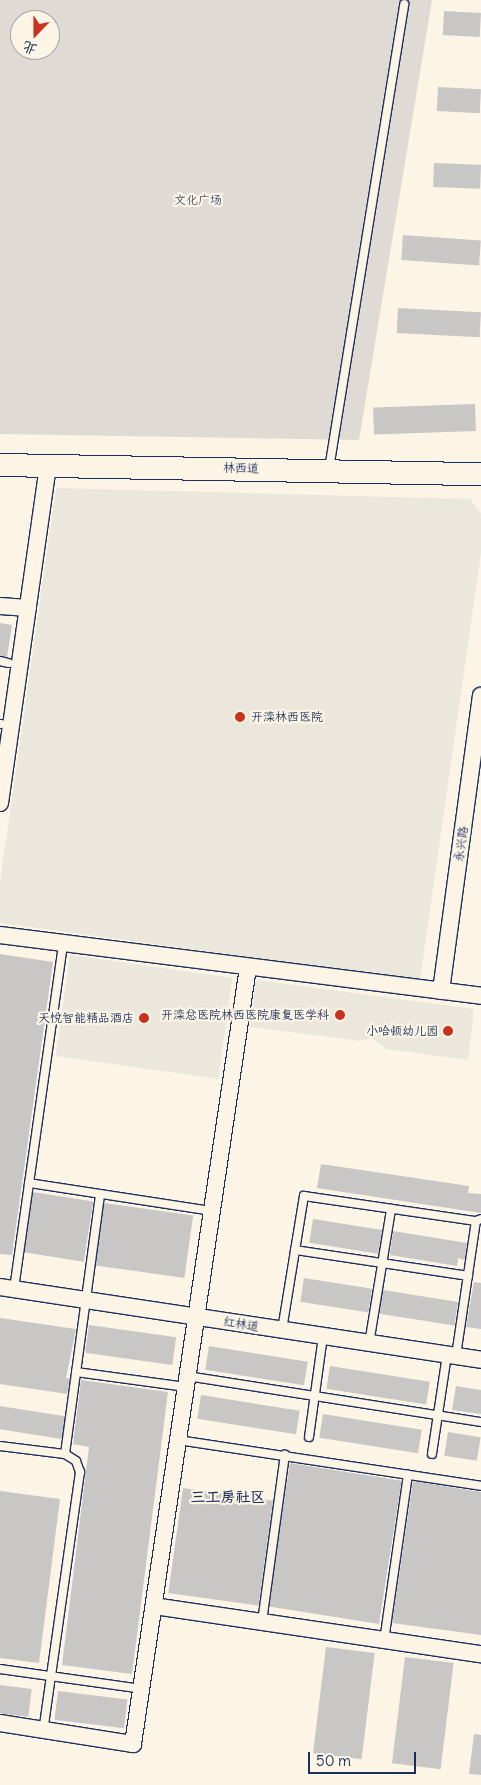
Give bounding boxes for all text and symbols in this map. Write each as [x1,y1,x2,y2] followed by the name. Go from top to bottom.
[10,10,60,60] north arrow
[20,37,40,59] text: 北
[174,193,222,207] park label: 文化广场
[223,460,259,476] street label: 林西道
[233,710,247,724] marker: 开滦林西医院
[251,710,323,724] place label: 开滦林西医院
[451,825,471,863] street label: 永兴路
[161,1008,329,1022] place label: 开滦总医院林西医院康复医学科
[333,1008,347,1022] marker: 开滦总医院林西医院康复医学科
[38,1011,134,1025] place label: 天悦智能精品酒店
[138,1012,150,1024] marker: 天悦智能精品酒店
[366,1024,438,1038] place label: 小哈顿幼儿园
[442,1025,454,1037] marker: 小哈顿幼儿园
[222,1314,260,1334] street label: 红林道
[191,1488,265,1506] district label: 三工房社区
[311,1742,418,1774] scale bar
[316,1751,351,1770] text: 50 m

